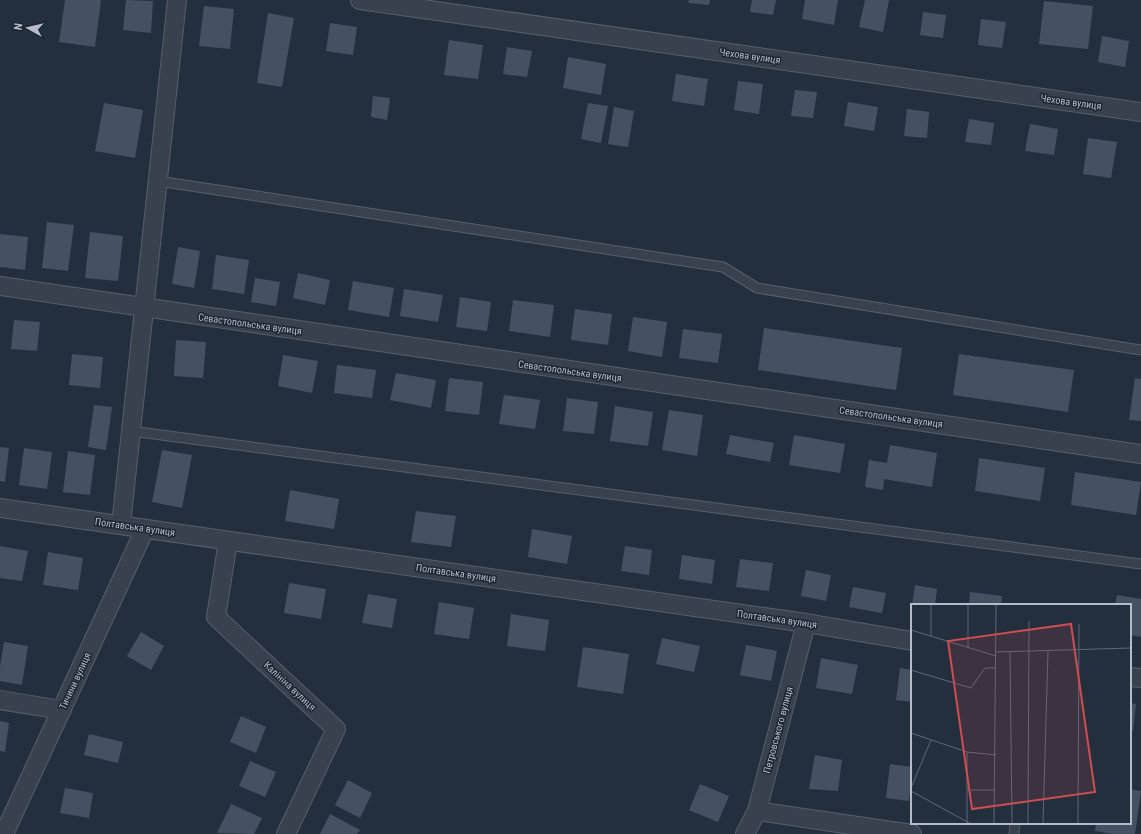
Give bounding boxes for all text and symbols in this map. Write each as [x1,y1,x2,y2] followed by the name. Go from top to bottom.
[8,8,48,48] north arrow
[12,22,26,31] text: N
[719,46,781,66] street label: Чехова вулиця
[1040,92,1102,112] street label: Чехова вулиця
[198,311,303,337] street label: Севастопольська вулиця
[518,358,623,384] street label: Севастопольська вулиця
[839,404,944,430] street label: Севастопольська вулиця
[94,516,176,538] street label: Полтавська вулиця
[415,562,497,584] street label: Полтавська вулиця
[911,604,1131,824] inset map
[736,608,818,630] street label: Полтавська вулиця
[57,651,93,711] street label: Тичини вулиця
[262,659,318,713] street label: Калініна вулиця
[761,685,795,775] street label: Петровського вулиця

